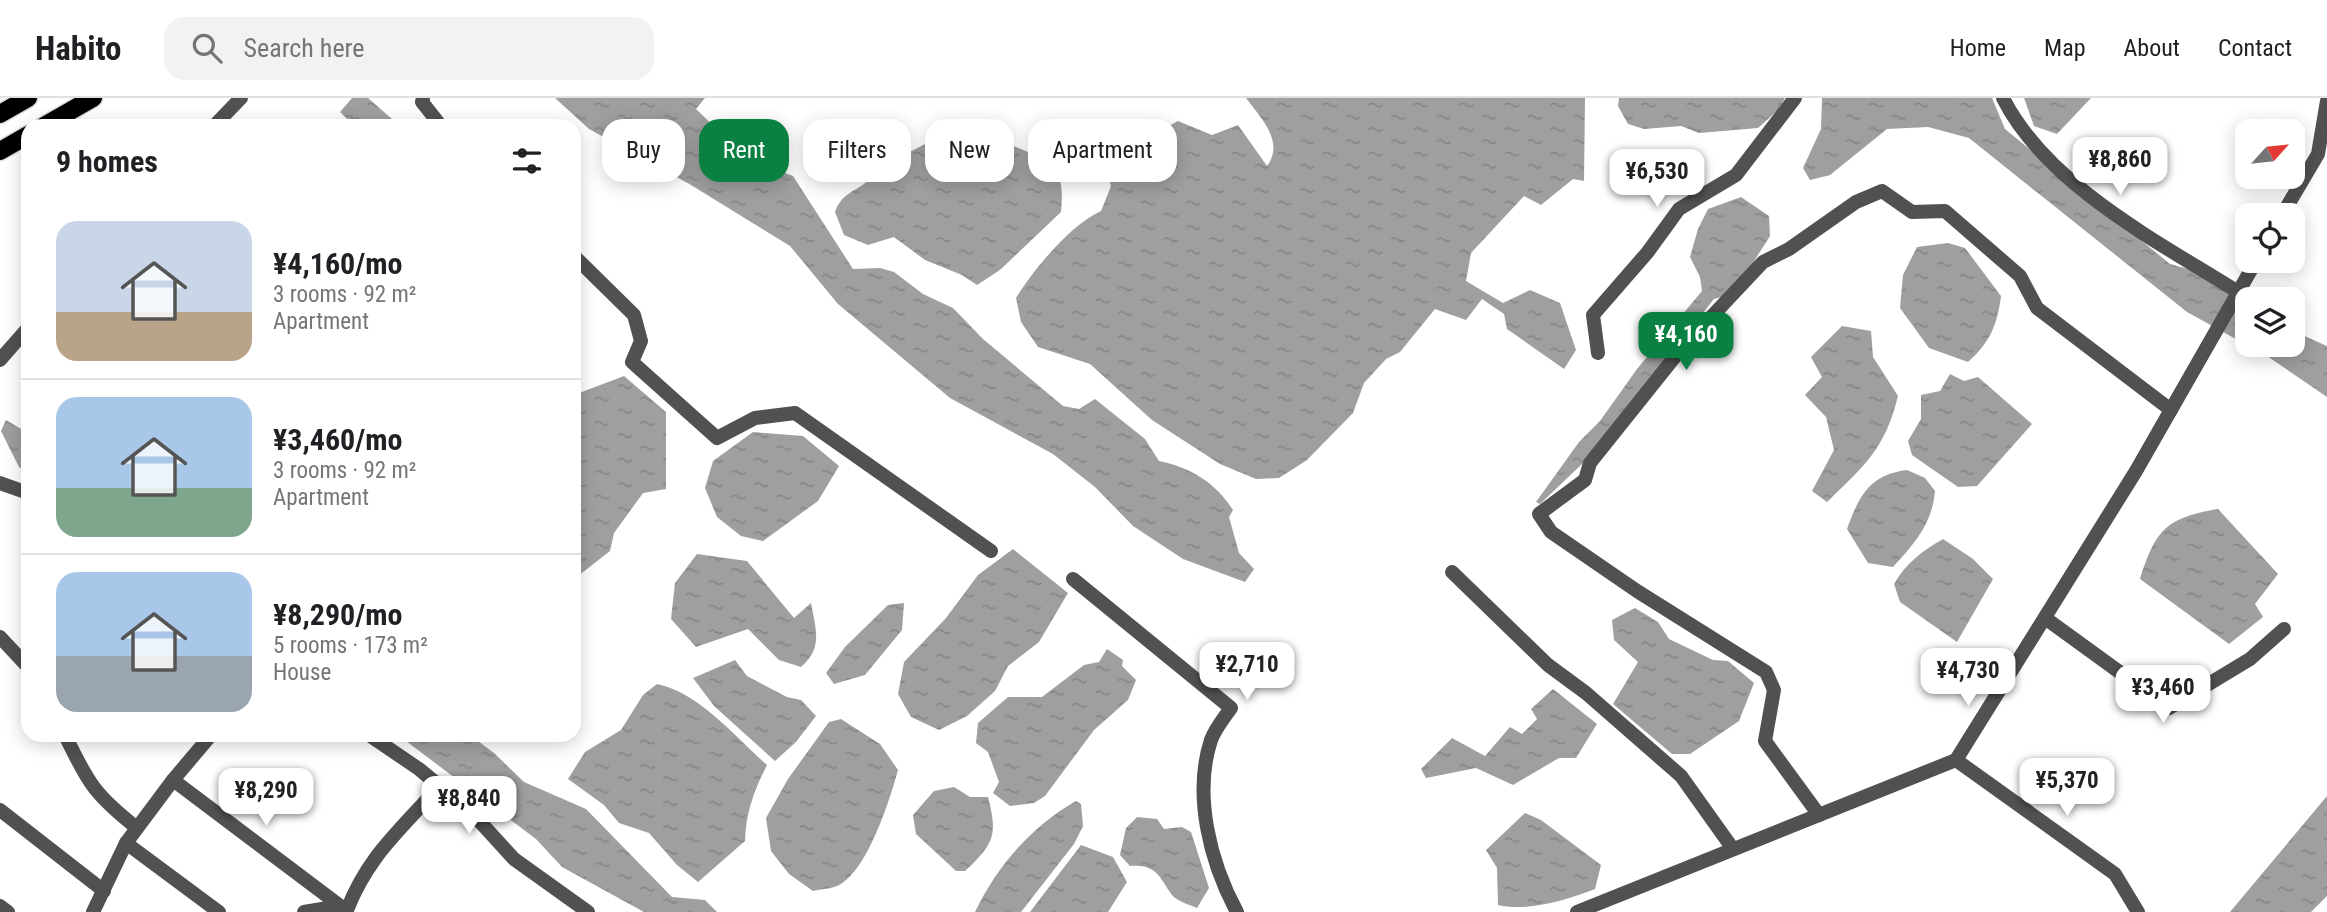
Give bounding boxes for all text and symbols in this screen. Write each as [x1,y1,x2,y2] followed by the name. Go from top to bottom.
[164,17,654,80] search box
[35,29,122,68] text: Habito
[188,29,226,67] icon: search
[244,33,364,63] text: Search here
[1950,34,2006,62] text: Home
[2044,34,2086,62] text: Map
[2124,34,2180,62] text: About
[2218,34,2292,62] text: Contact
[602,119,685,182] chip: Buy
[699,119,789,182] chip: Rent
[803,119,911,182] chip: Filters
[925,119,1014,182] chip: New
[1028,119,1177,182] chip: Apartment
[2235,119,2305,189] north arrow
[2235,119,2305,357] map controls
[2063,138,2177,197] pin: ¥8,860
[508,142,546,180] icon: filters
[56,144,158,179] text: 9 homes
[2088,146,2152,173] text: ¥8,860
[1600,150,1714,209] pin: ¥6,530
[1625,158,1689,185] text: ¥6,530
[2235,203,2305,273] button: locate
[273,246,402,281] text: ¥4,160/mo
[112,249,196,333] icon: home
[273,281,416,308] text: 3 rooms · 92 m²
[2235,287,2305,357] button: layers
[273,308,369,335] text: Apartment
[1629,313,1743,372] pin: ¥4,160
[1654,321,1718,348] text: ¥4,160
[273,422,402,457] text: ¥3,460/mo
[112,425,196,509] icon: home
[273,457,416,484] text: 3 rooms · 92 m²
[273,484,369,511] text: Apartment
[273,597,402,632] text: ¥8,290/mo
[112,600,196,684] icon: home
[273,632,428,659] text: 5 rooms · 173 m²
[1190,642,1304,702] pin: ¥2,710
[1911,648,2025,708] pin: ¥4,730
[1215,651,1279,678] text: ¥2,710
[1936,657,2000,684] text: ¥4,730
[273,659,331,686] text: House
[2106,666,2220,725] pin: ¥3,460
[2131,674,2195,701] text: ¥3,460
[2010,758,2124,818] pin: ¥5,370
[2035,767,2099,794] text: ¥5,370
[209,768,323,828] pin: ¥8,290
[412,776,526,836] pin: ¥8,840
[234,777,298,804] text: ¥8,290
[437,785,501,812] text: ¥8,840

